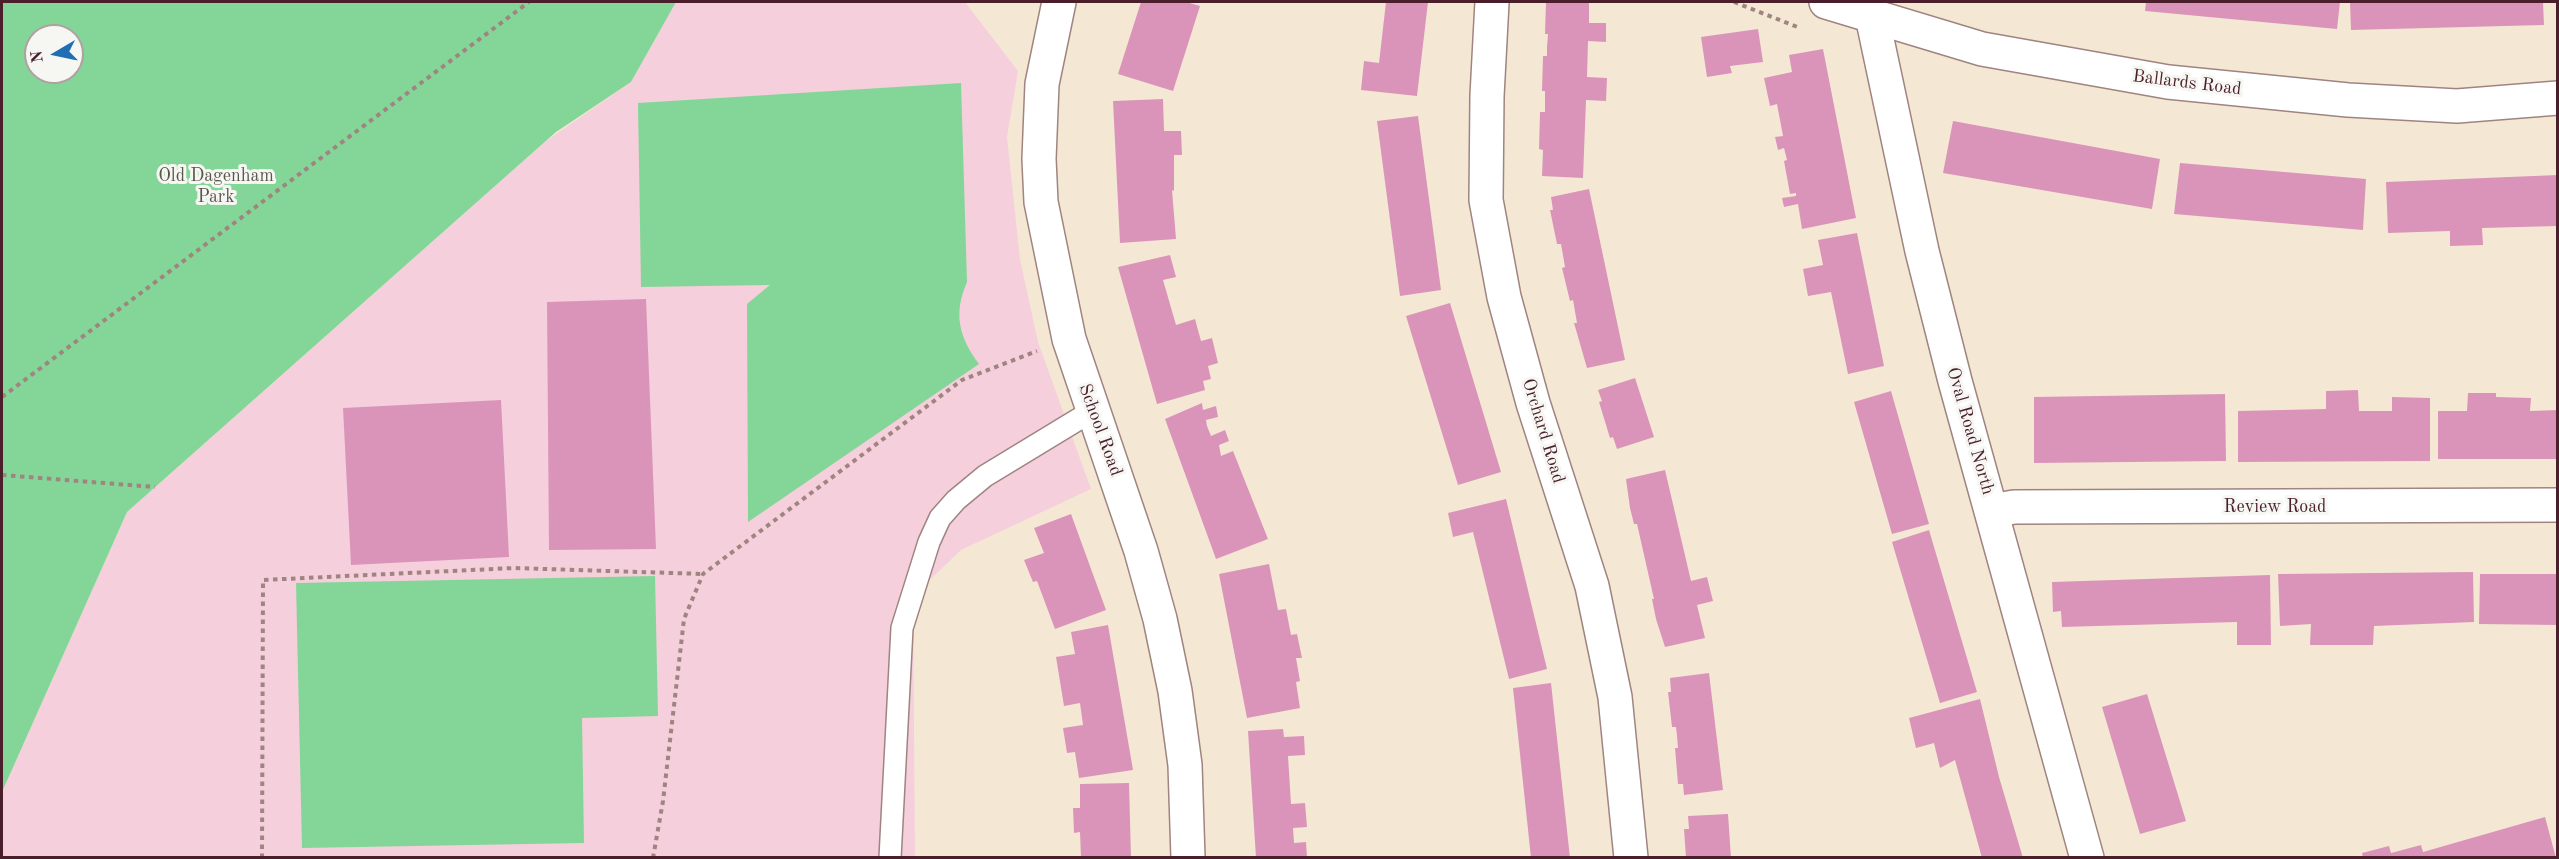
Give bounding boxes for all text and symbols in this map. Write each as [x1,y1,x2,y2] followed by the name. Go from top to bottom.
[24,24,84,84] north arrow
[29,49,47,64] text: N
[2131,66,2243,100] street label: Ballards Road
[158,165,274,207] park label: Old Dagenham Park
[1941,365,1999,497] street label: Oval Road North
[1517,376,1569,486] street label: Orchard Road
[1073,381,1127,479] street label: School Road
[2224,496,2326,518] street label: Review Road

